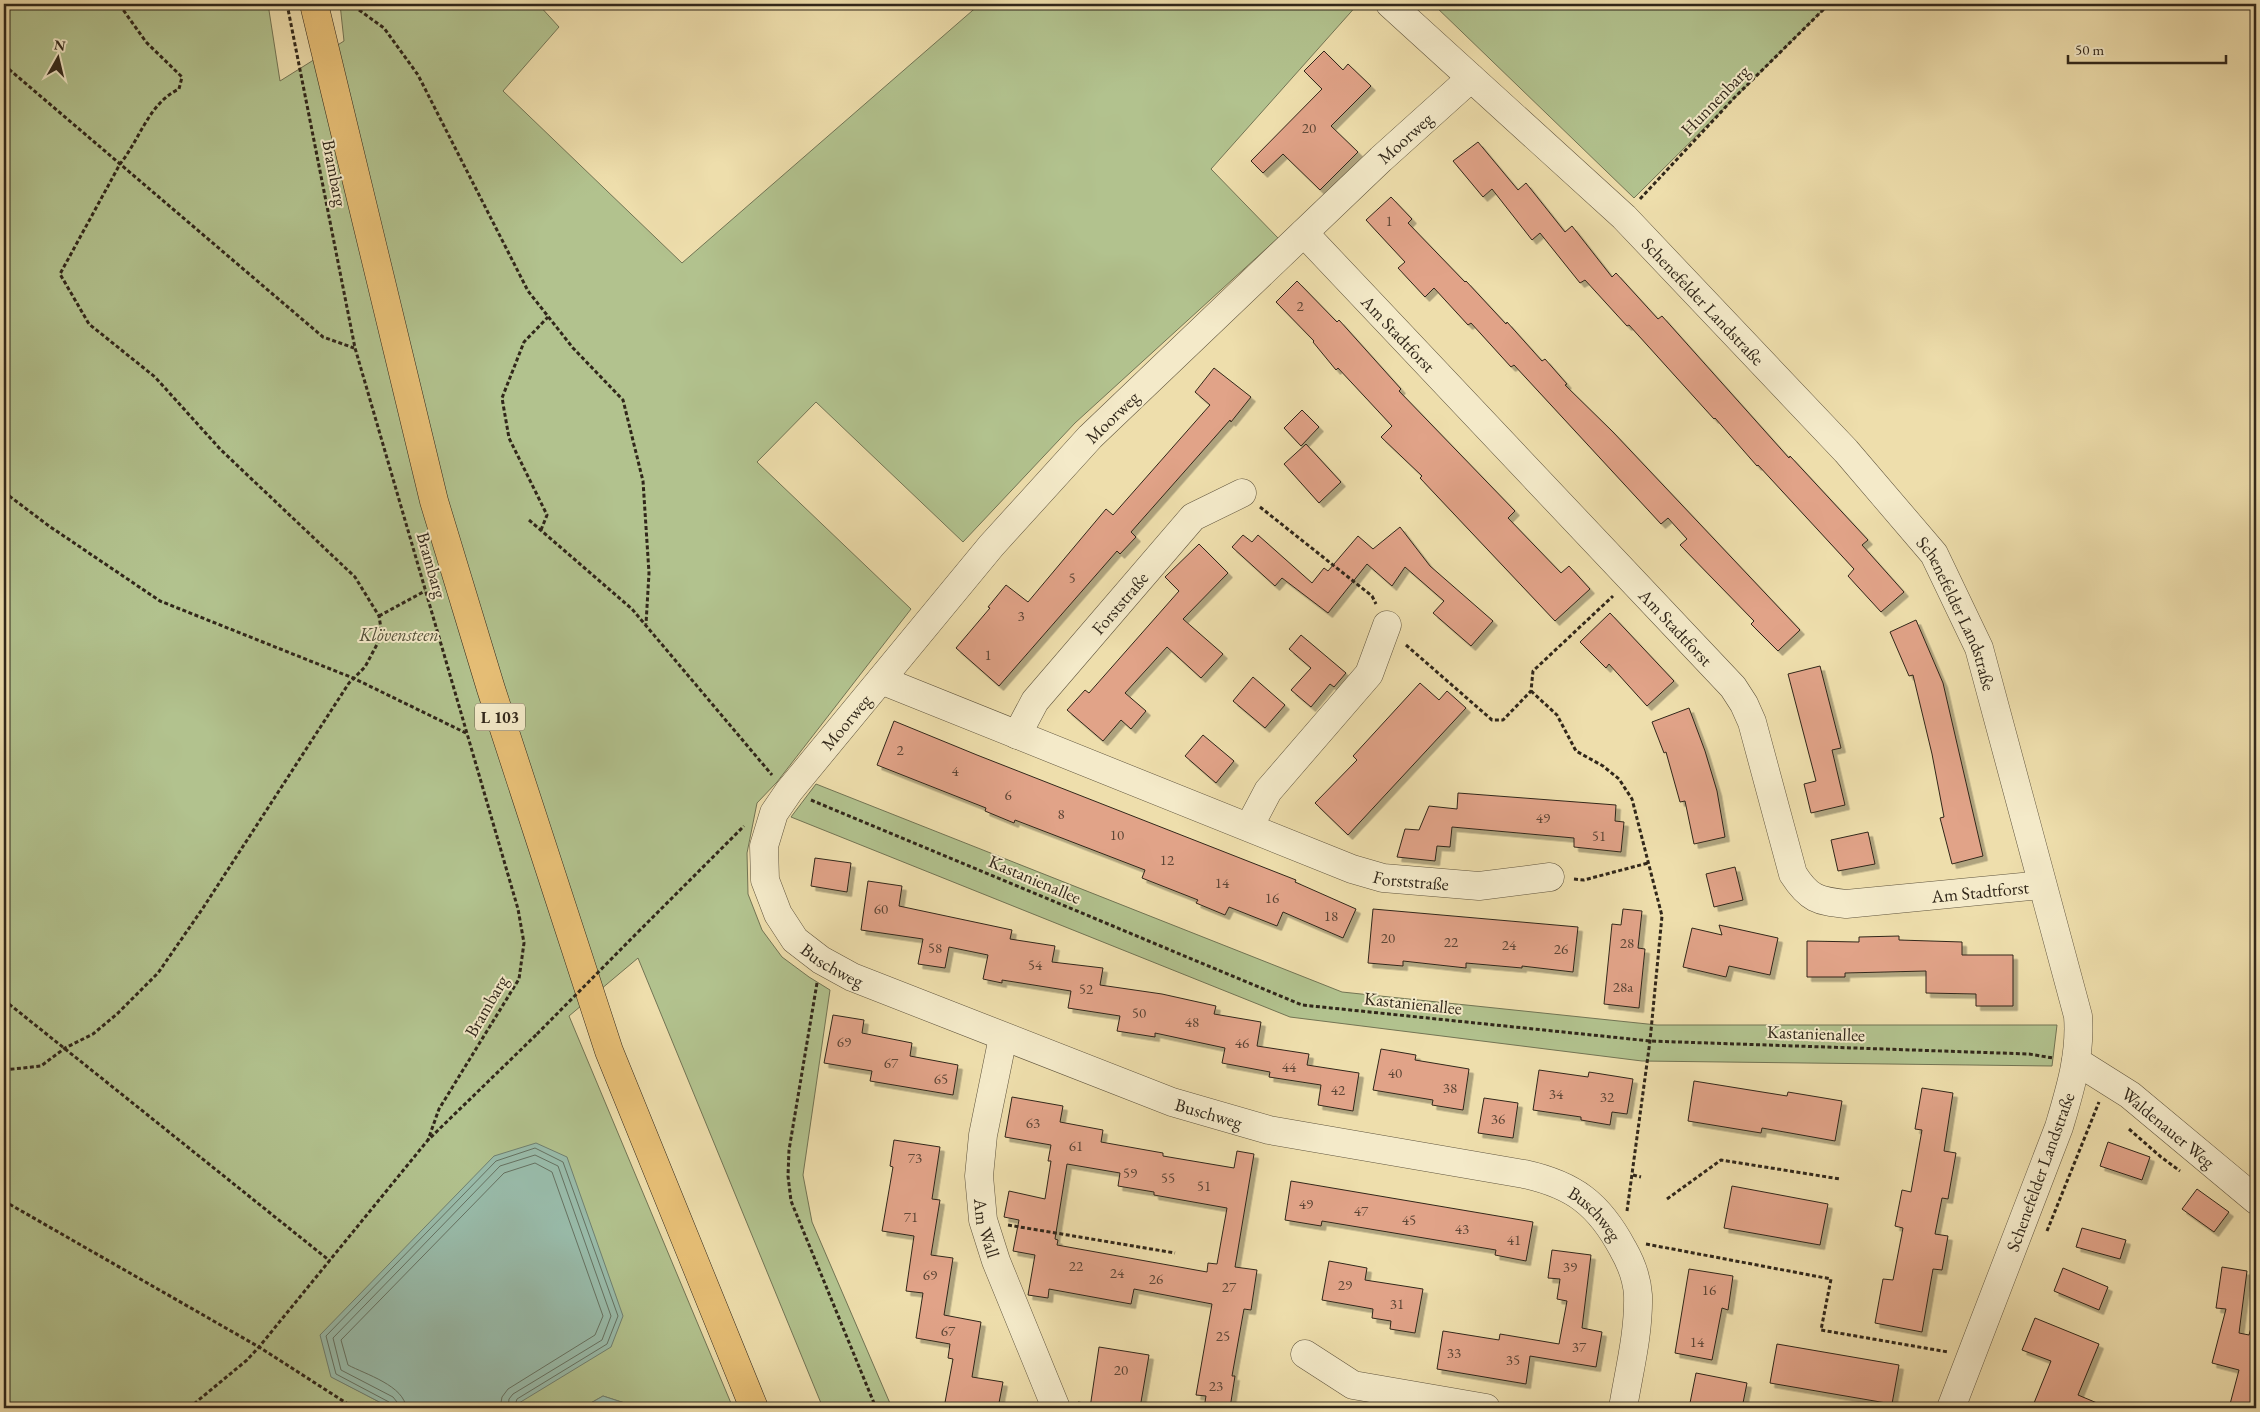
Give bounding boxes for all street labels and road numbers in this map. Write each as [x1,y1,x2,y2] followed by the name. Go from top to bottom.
[1676,60,1754,140] street label: Hunnenbarg
[1373,107,1438,169] street label: Moorweg
[317,138,353,209] street label: Brambarg
[1637,232,1770,370] street label: Schenefelder Landstraße
[1356,289,1441,377] street label: Am Stadtforst
[1080,386,1144,448] street label: Moorweg
[412,529,452,601] street label: Brambarg
[1912,531,2001,693] street label: Schenefelder Landstraße
[1086,566,1153,639] street label: Forststraße
[1634,583,1718,671] street label: Am Stadtforst
[816,689,876,755] street label: Moorweg
[475,704,525,730] road number: L 103
[985,849,1085,909] street label: Kastanienallee
[1370,864,1450,895] street label: Forststraße
[1929,875,2030,907] street label: Am Stadtforst
[796,937,867,992] street label: Buschweg
[459,971,513,1041] street label: Brambarg
[1363,986,1463,1020] street label: Kastanienallee
[1767,1020,1865,1046] street label: Kastanienallee
[2117,1082,2220,1173] street label: Waldenauer Weg
[2000,1089,2080,1255] street label: Schenefelder Landstraße
[1173,1092,1245,1133] street label: Buschweg
[1564,1180,1627,1245] street label: Buschweg
[969,1196,1006,1261] street label: Am Wall

